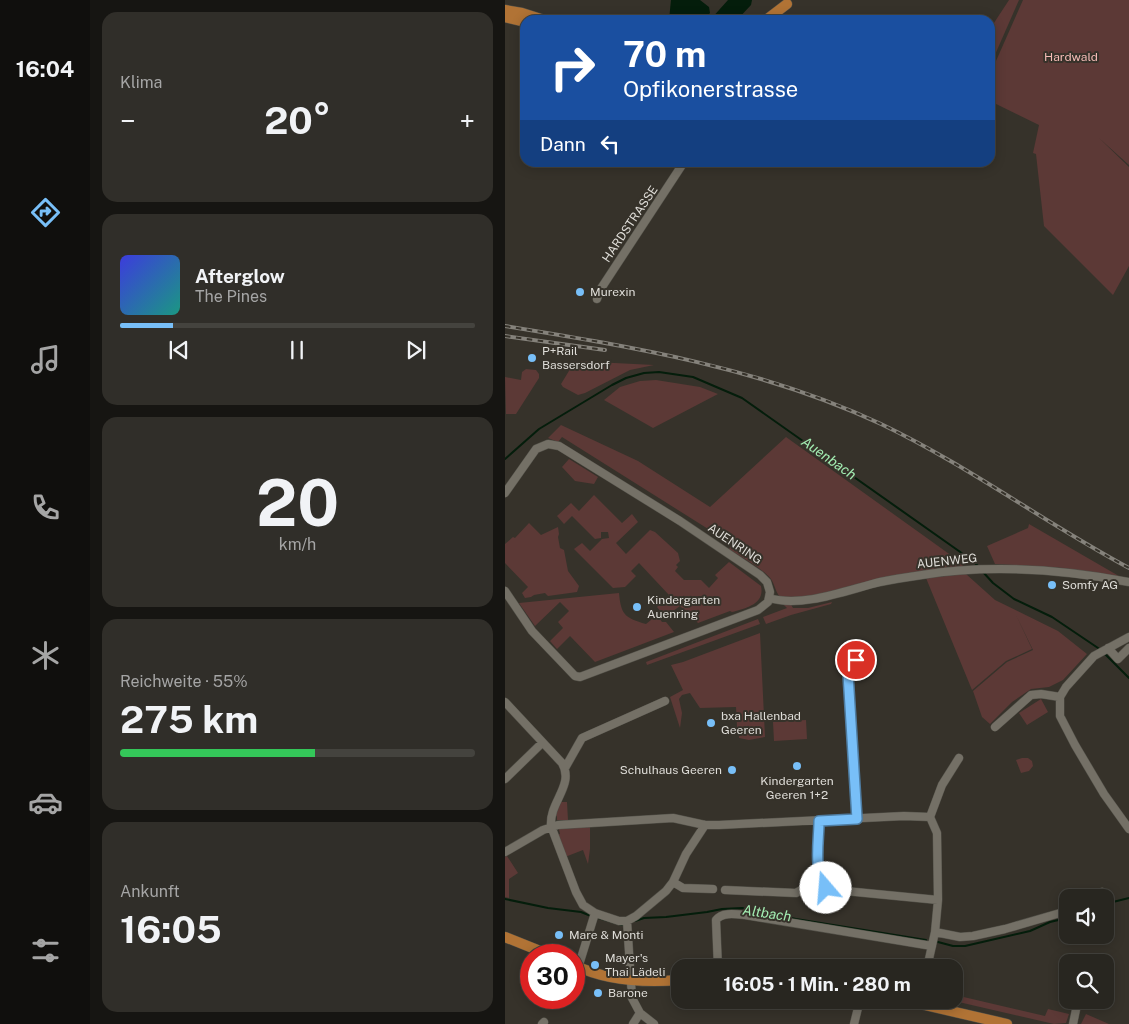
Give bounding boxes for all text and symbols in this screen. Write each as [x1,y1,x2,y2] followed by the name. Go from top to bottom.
[623,34,706,75] text: 70 m
[540,35,605,100] icon: right
[1044,50,1098,64] park label: Hardwald
[16,56,74,82] text: 16:04
[120,73,162,92] text: Klima
[623,76,798,102] text: Opfikonerstrasse
[264,98,331,143] text: 20°
[120,104,136,137] text: −
[459,104,475,137] text: +
[596,130,624,158] icon: left
[540,133,586,155] text: Dann
[599,183,661,265] street label: HARDSTRASSE
[28,195,63,230] icon: directions
[195,265,285,287] text: Afterglow
[590,285,635,299] place label: Murexin
[574,286,586,298] marker: Murexin
[195,287,267,306] text: The Pines
[165,336,193,364] icon: previous
[283,336,311,364] icon: pause
[402,336,430,364] icon: next
[28,342,63,377] icon: music
[542,344,610,372] place label: P+Rail Bassersdorf
[526,352,538,364] marker: P+Rail Bassersdorf
[798,433,860,483] water label: Auenbach
[256,464,339,541] text: 20
[28,490,63,525] icon: phone
[705,521,765,567] street label: AUENRING
[279,535,316,554] text: km/h
[916,551,978,571] street label: AUENWEG
[1062,578,1118,592] place label: Somfy AG
[1046,579,1058,591] marker: Somfy AG
[647,593,720,621] place label: Kindergarten Auenring
[631,601,643,613] marker: Kindergarten Auenring
[28,638,63,673] icon: climate
[835,639,877,681] pin
[842,646,870,674] icon: arrive
[120,672,248,691] text: Reichweite · 55%
[120,697,258,742] text: 275 km
[721,709,801,737] place label: bxa Hallenbad Geeren
[705,717,717,729] marker: bxa Hallenbad Geeren
[791,760,803,772] marker: Kindergarten Geeren 1+2
[620,763,722,777] place label: Schulhaus Geeren
[726,764,738,776] marker: Schulhaus Geeren
[760,774,834,802] place label: Kindergarten Geeren 1+2
[28,785,63,820] icon: car
[799,861,851,913] position arrow
[120,882,180,901] text: Ankunft
[1059,889,1114,1009] map controls
[1059,889,1114,944] button: sound
[742,902,793,924] water label: Altbach
[120,907,222,952] text: 16:05
[569,928,644,942] place label: Mare & Monti
[553,929,565,941] marker: Mare & Monti
[28,933,63,968] icon: filters
[520,944,585,1009] speed limit sign: 30
[605,951,665,979] place label: Mayer's Thai Lädeli
[1059,954,1114,1009] button: search
[589,959,601,971] marker: Mayer's Thai Lädeli
[723,973,911,995] text: 16:05 · 1 Min. · 280 m
[608,986,648,1000] place label: Barone
[592,987,604,999] marker: Barone

